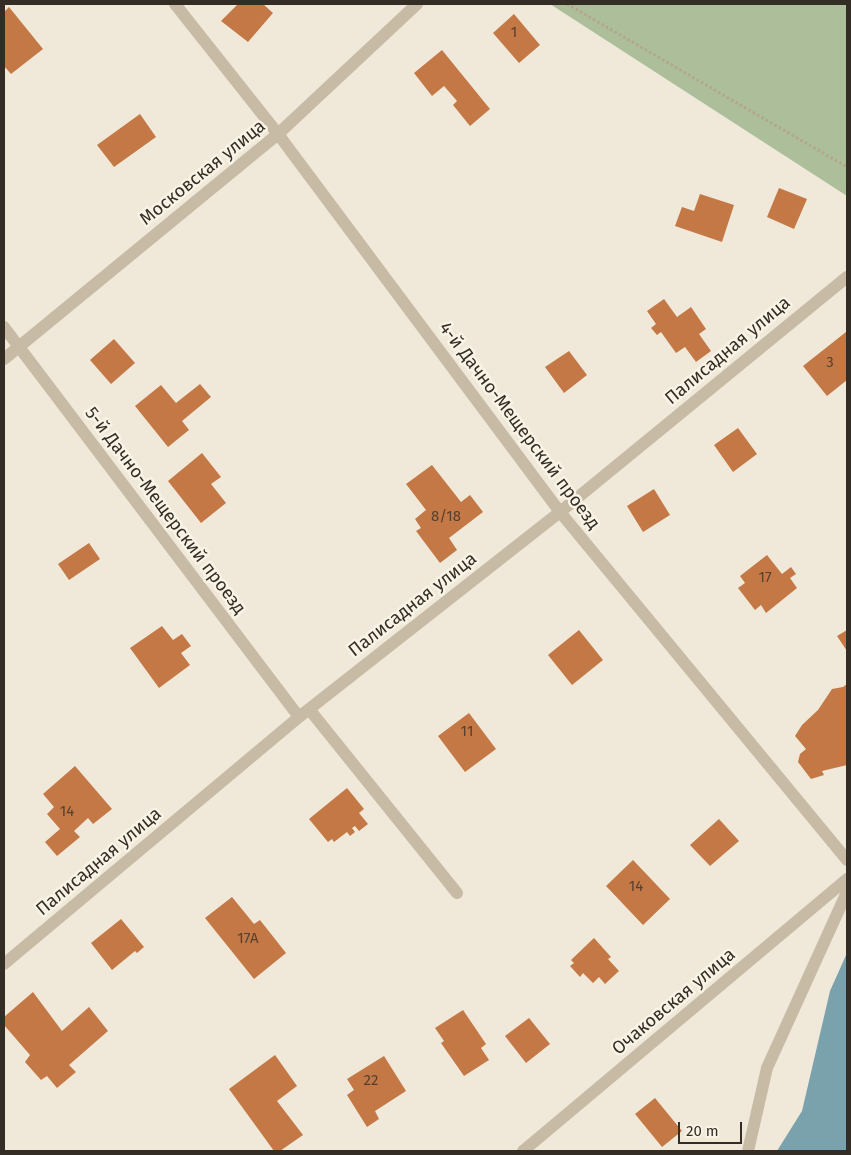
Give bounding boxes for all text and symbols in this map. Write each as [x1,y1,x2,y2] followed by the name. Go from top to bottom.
[511,24,517,42] house number: 1
[136,116,270,230] street label: Московская улица
[661,292,795,410] street label: Палисадная улица
[434,318,604,534] street label: 4-й Дачно-Мещерский проезд
[826,354,834,372] house number: 3
[80,403,250,619] street label: 5-й Дачно-Мещерский проезд
[431,508,461,526] house number: 8/18
[345,548,481,662] street label: Палисадная улица
[758,569,772,587] house number: 17
[461,723,473,741] house number: 11
[32,803,166,921] street label: Палисадная улица
[60,803,74,821] house number: 14
[629,878,643,896] house number: 14
[237,930,259,948] house number: 17А
[608,944,740,1060] street label: Очаковская улица
[364,1072,378,1090] house number: 22
[681,1112,745,1144] scale bar
[686,1122,719,1140] text: 20 m

